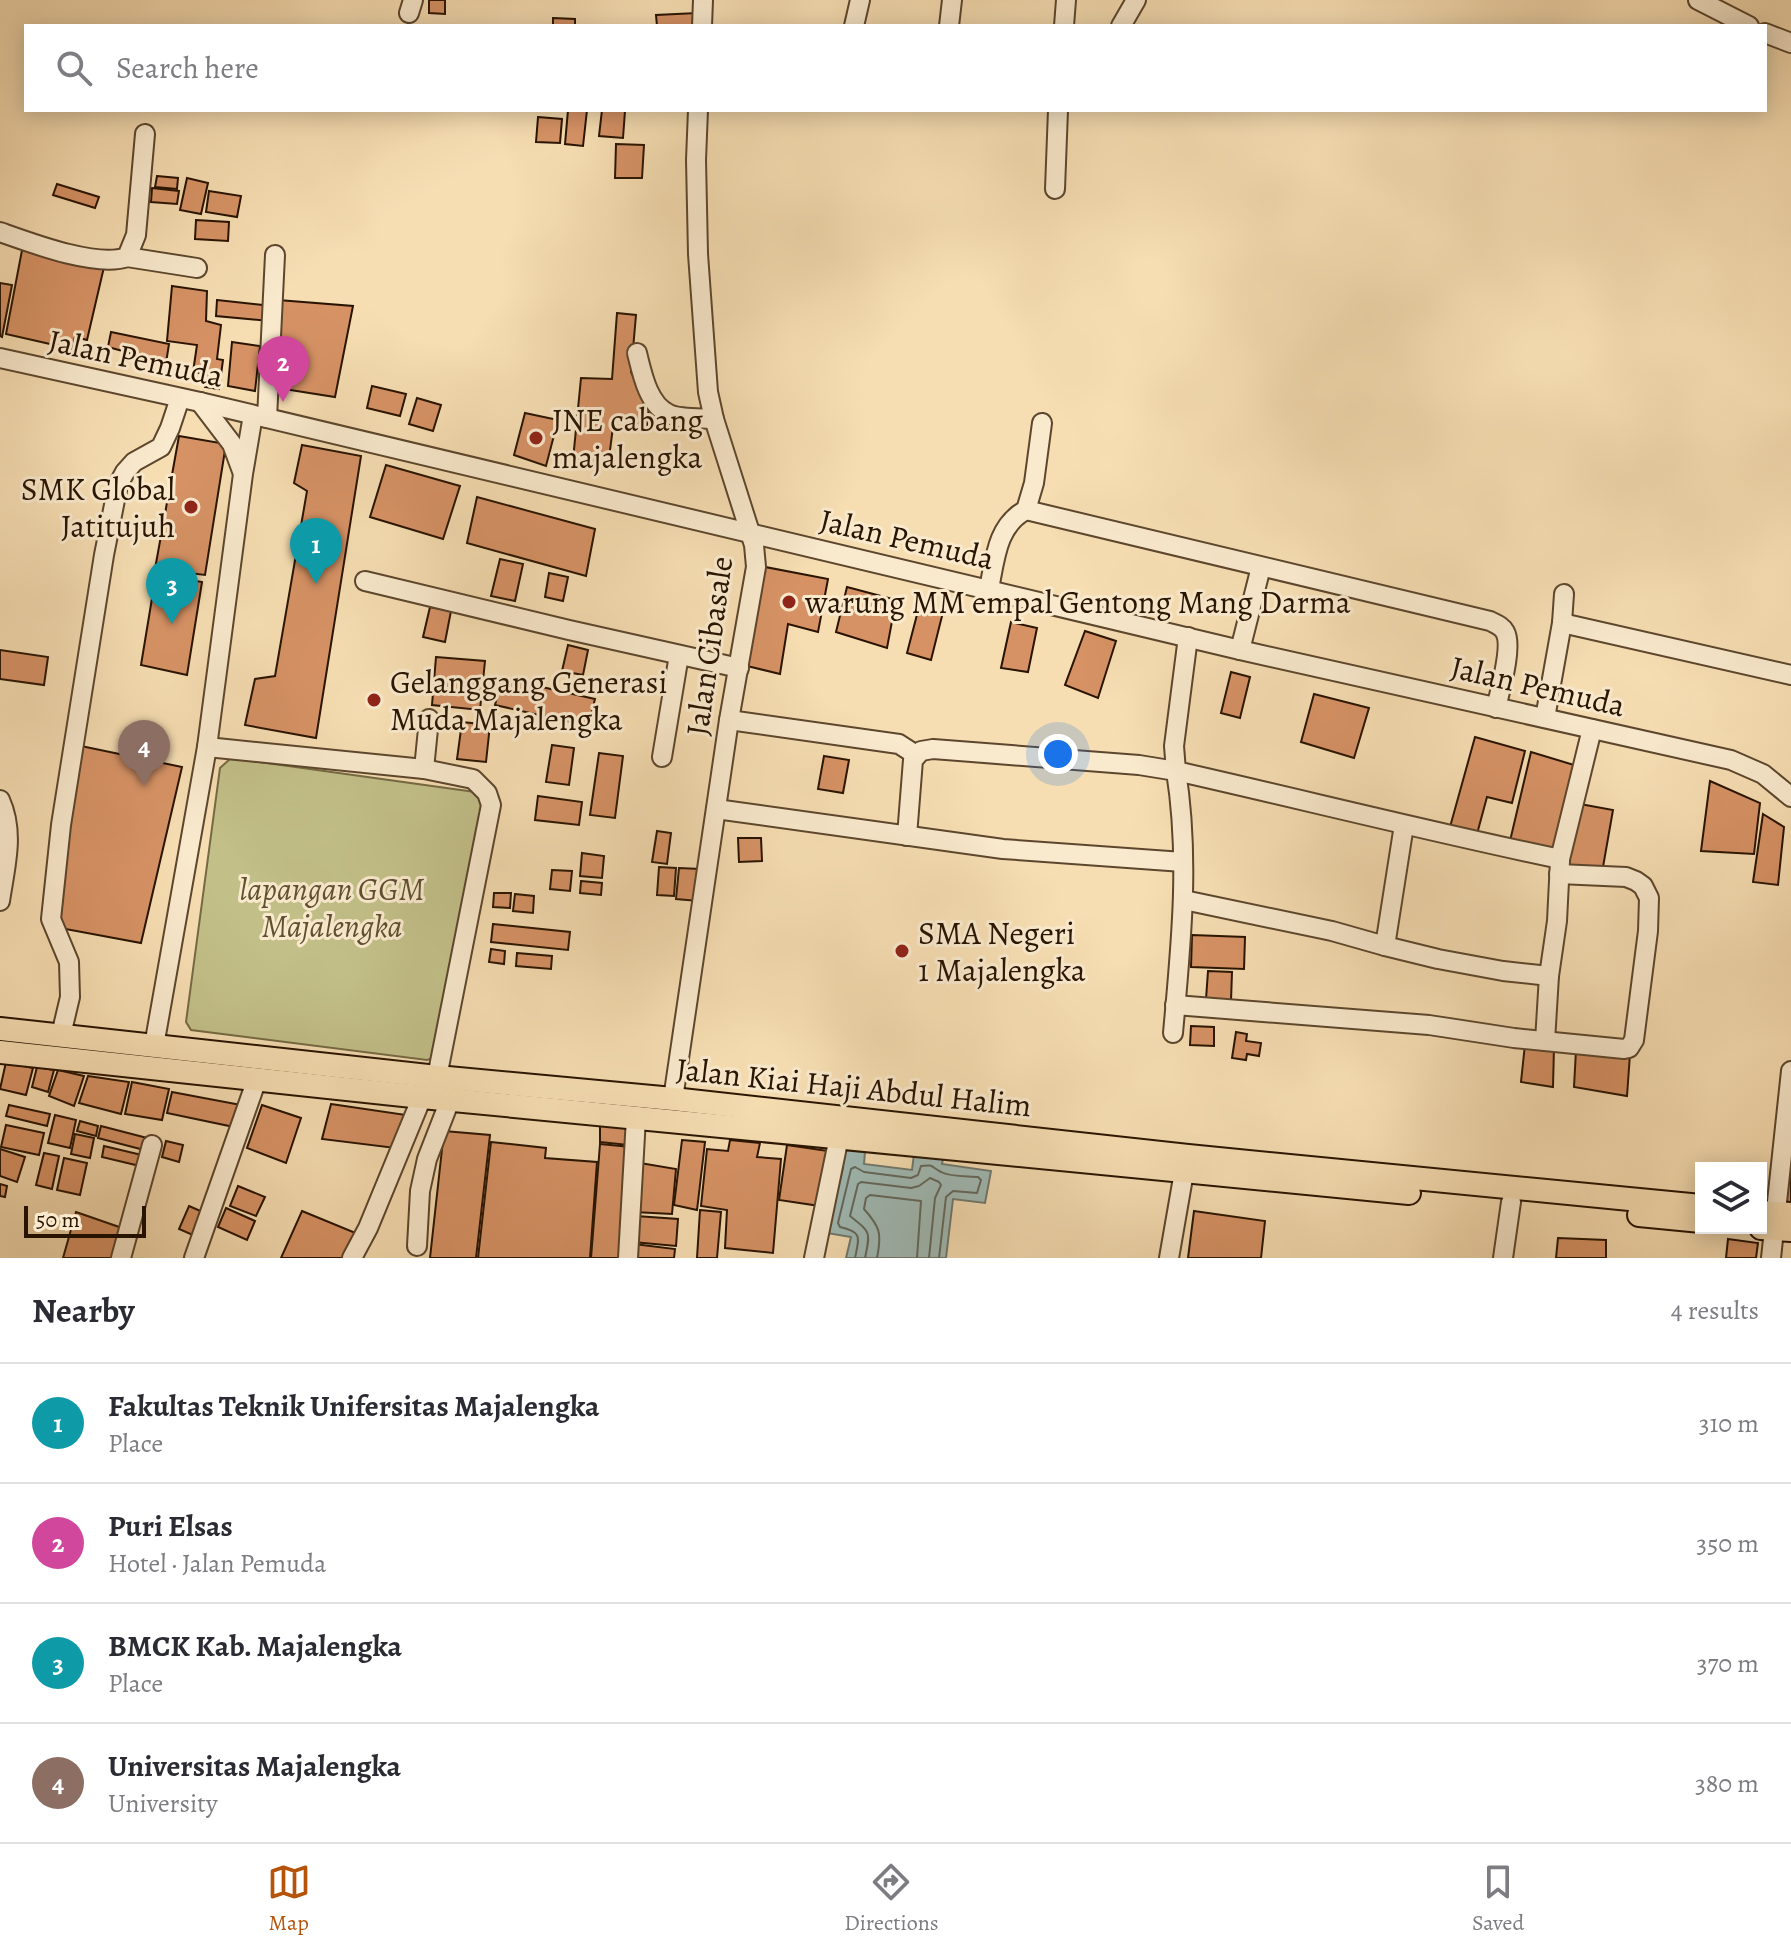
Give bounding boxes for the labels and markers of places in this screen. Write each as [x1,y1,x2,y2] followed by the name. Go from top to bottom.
[257,336,309,402] pin: 2
[552,398,703,479] place label: JNE cabang majalengka
[527,429,545,447] marker: JNE cabang majalengka
[21,467,175,548] place label: SMK Global Jatitujuh
[182,498,200,516] marker: SMK Global Jatitujuh
[290,518,342,584] pin: 1
[146,558,198,624] pin: 3
[804,580,1351,624] place label: warung MM empal Gentong Mang Darma
[780,593,798,611] marker: warung MM empal Gentong Mang Darma
[390,660,667,741] place label: Gelanggang Generasi Muda Majalengka
[365,691,383,709] marker: Gelanggang Generasi Muda Majalengka
[118,720,170,786] pin: 4
[918,911,1086,992] place label: SMA Negeri 1 Majalengka
[893,942,911,960] marker: SMA Negeri 1 Majalengka

